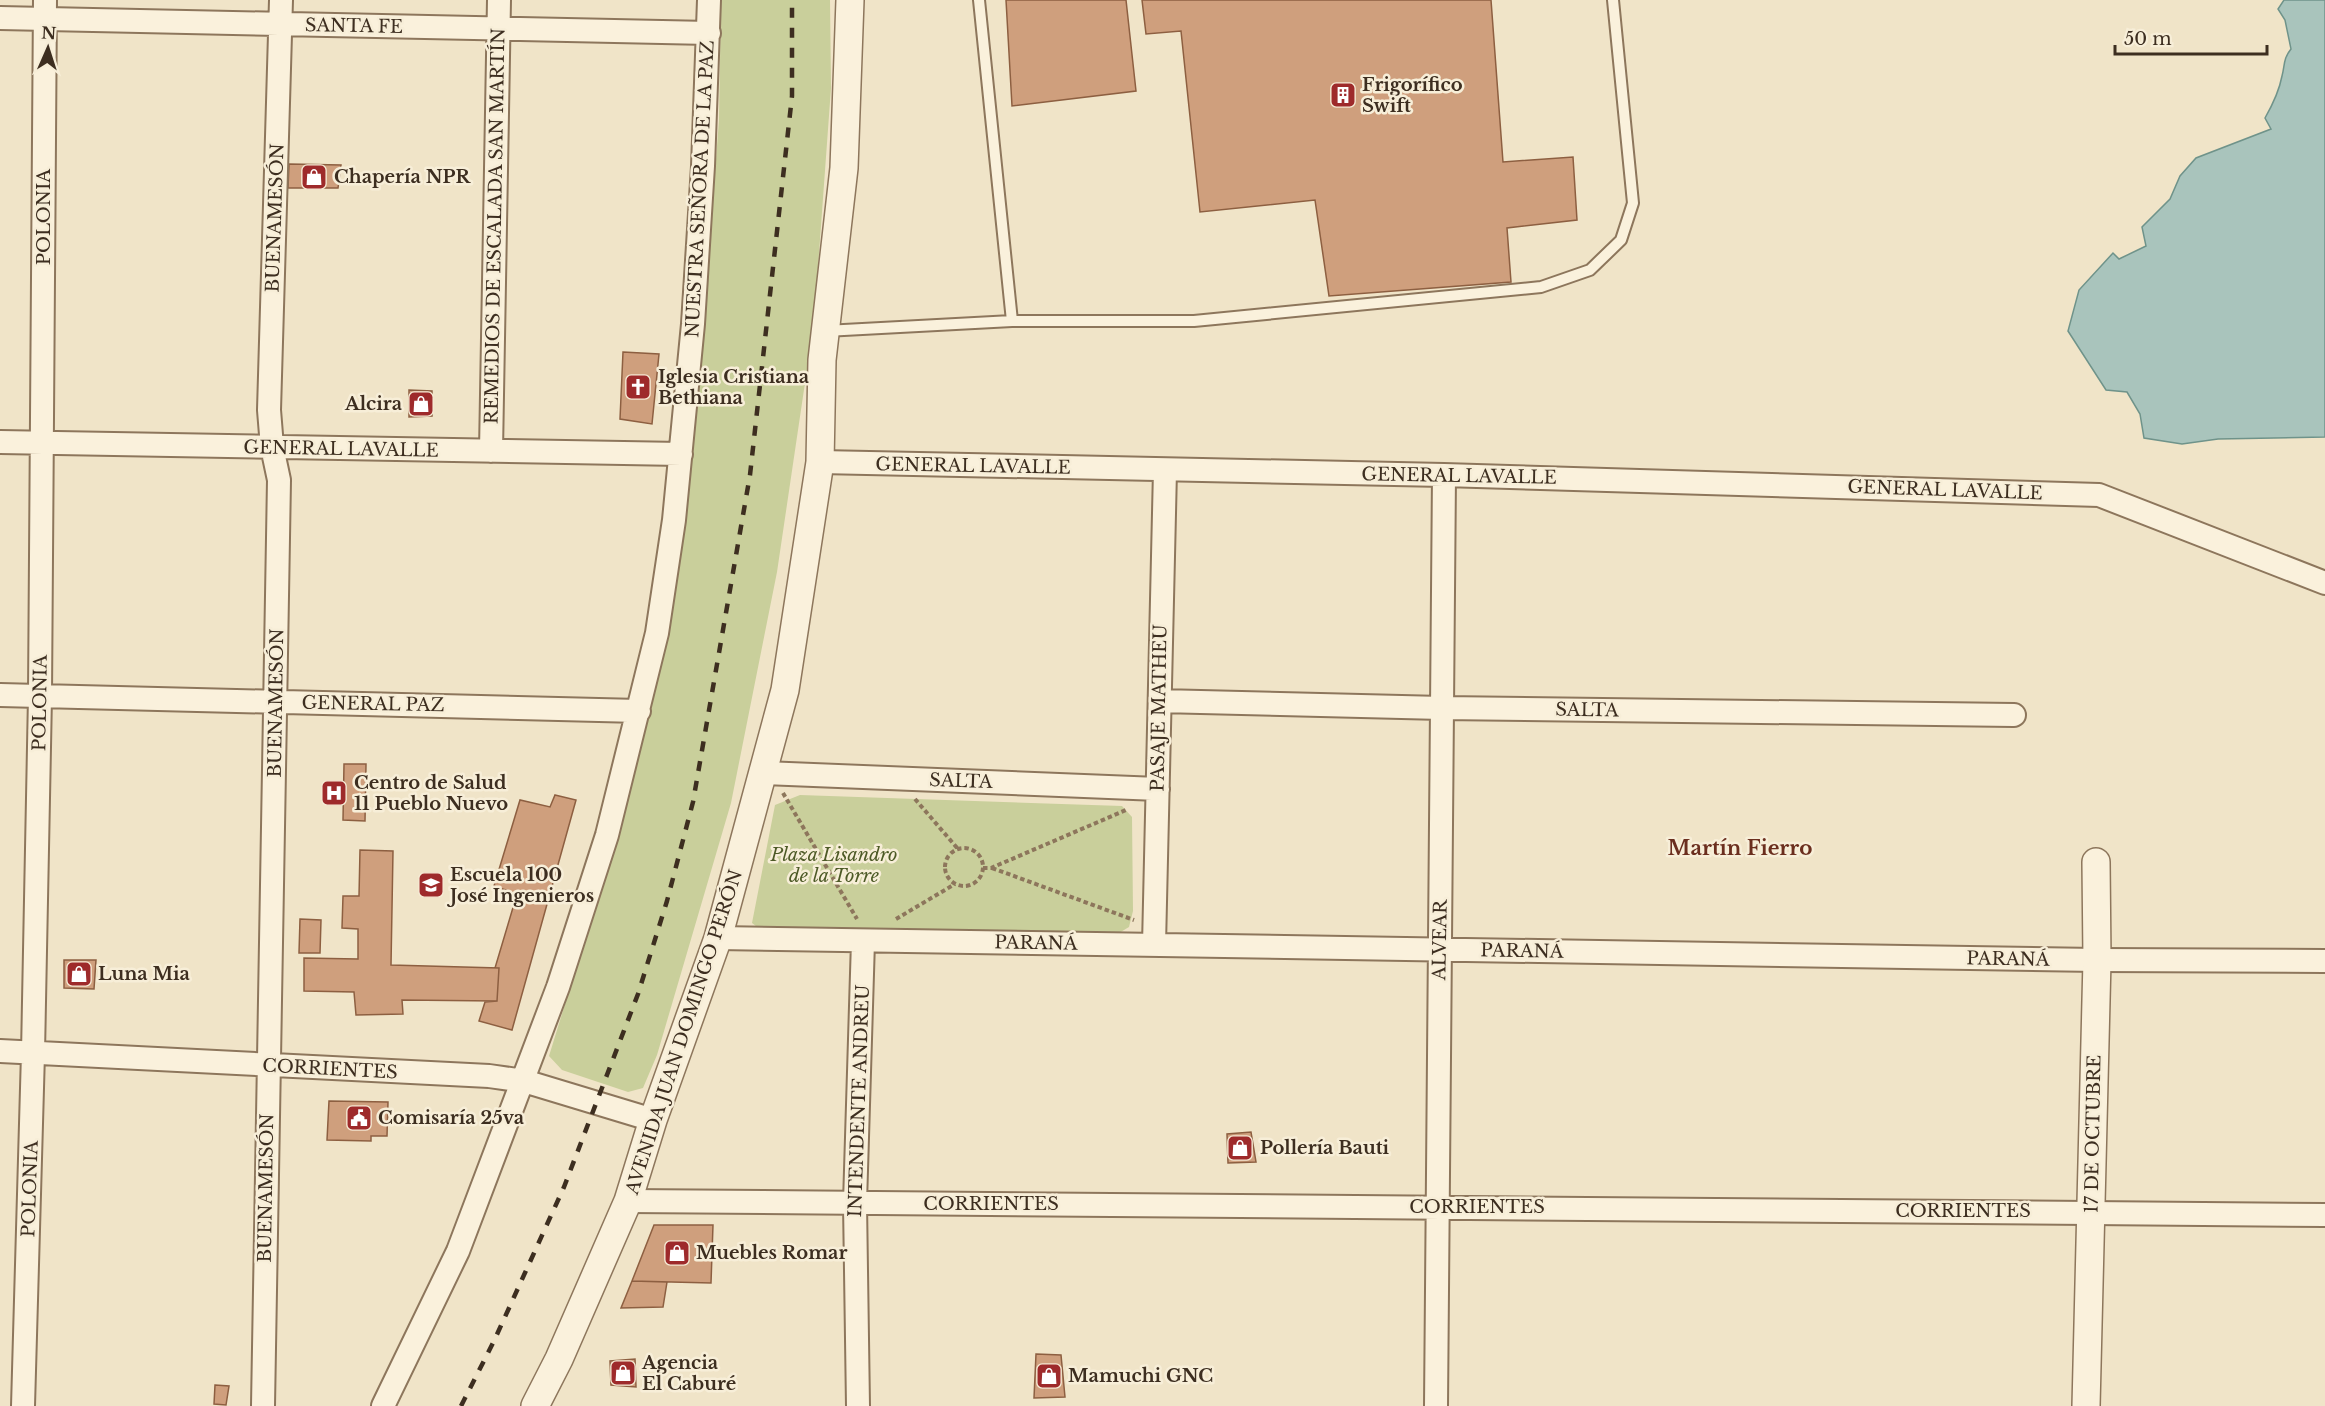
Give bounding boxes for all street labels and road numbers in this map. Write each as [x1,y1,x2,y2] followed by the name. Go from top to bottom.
[305,14,403,38] street label: SANTA FE
[480,28,509,424] street label: REMEDIOS DE ESCALADA SAN MARTÍN
[679,40,719,338] street label: NUESTRA SEÑORA DE LA PAZ
[260,143,289,293] street label: BUENAMESÓN
[33,168,55,265] street label: POLONIA
[243,436,439,462] street label: GENERAL LAVALLE
[875,453,1071,479] street label: GENERAL LAVALLE
[1361,463,1557,489] street label: GENERAL LAVALLE
[1847,476,2043,504] street label: GENERAL LAVALLE
[1147,624,1171,792] street label: PASAJE MATHEU
[263,628,288,778] street label: BUENAMESÓN
[28,653,52,751] street label: POLONIA
[301,692,445,716] street label: GENERAL PAZ
[1555,698,1620,722] street label: SALTA
[929,769,994,793] street label: SALTA
[620,866,747,1198] street label: AVENIDA JUAN DOMINGO PERÓN
[1428,899,1452,981] street label: ALVEAR
[994,930,1079,955] street label: PARANÁ
[1480,938,1565,963] street label: PARANÁ
[1966,946,2051,971] street label: PARANÁ
[844,984,874,1218] street label: INTENDENTE ANDREU
[262,1054,398,1084] street label: CORRIENTES
[2081,1055,2105,1213] street label: 17 DE OCTUBRE
[253,1113,278,1263] street label: BUENAMESÓN
[17,1139,43,1238] street label: POLONIA
[923,1193,1059,1215] street label: CORRIENTES
[1409,1196,1545,1218] street label: CORRIENTES
[1895,1200,2031,1222] street label: CORRIENTES

